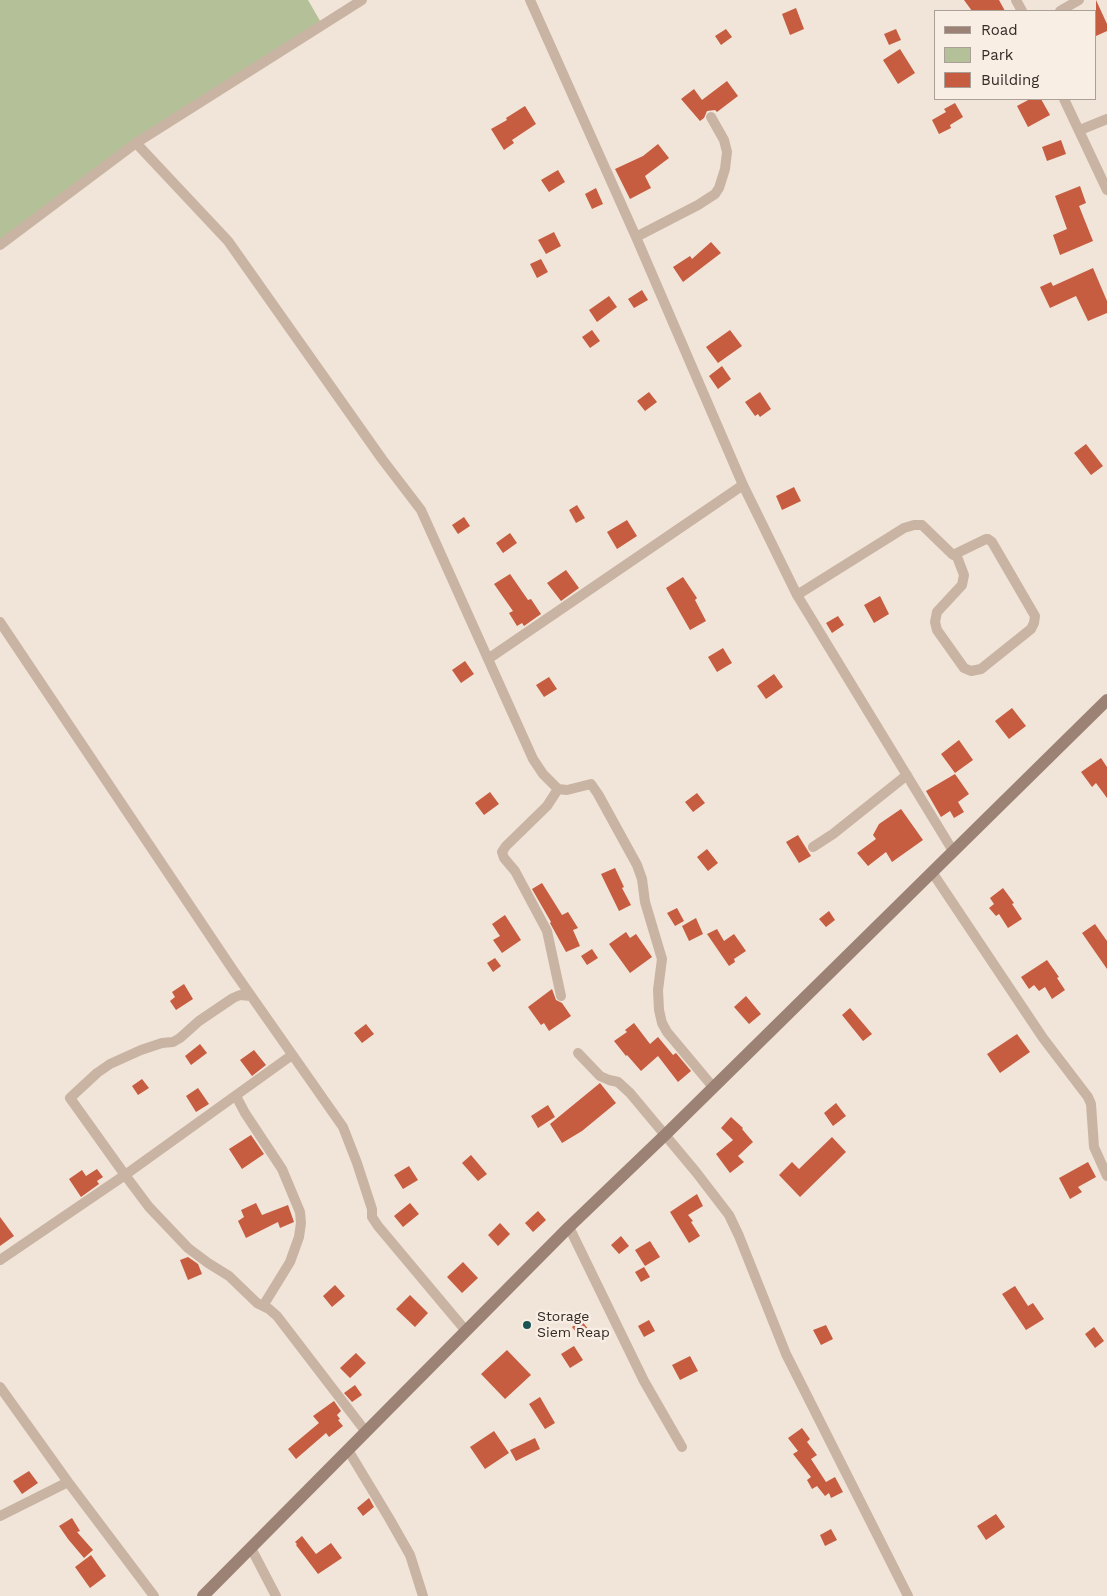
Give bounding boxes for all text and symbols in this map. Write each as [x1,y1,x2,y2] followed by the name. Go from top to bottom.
[934,10,1097,100] legend
[981,21,1018,39] text: Road
[981,46,1013,64] text: Park
[981,71,1039,89] text: Building
[537,1309,610,1341] place label: Storage Siem Reap
[521,1319,533,1331] marker: Storage Siem Reap

